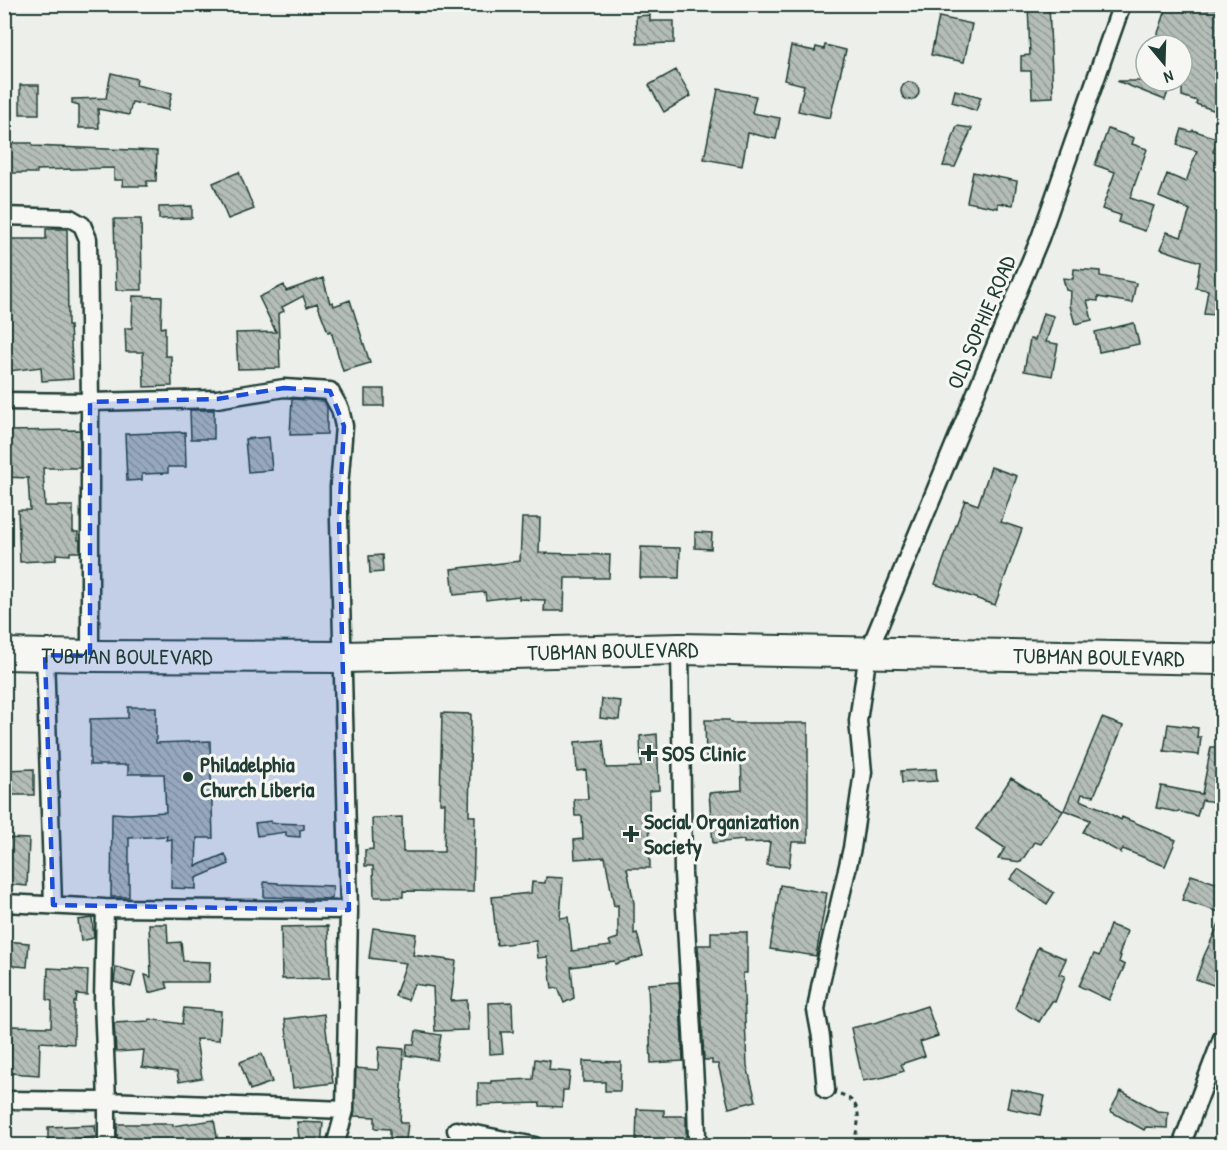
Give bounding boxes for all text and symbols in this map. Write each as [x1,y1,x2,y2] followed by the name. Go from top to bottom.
[1134,33,1194,93] north arrow
[1161,65,1176,89] text: N
[939,250,1023,393] street label: OLD SOPHIE ROAD
[527,634,699,668] street label: TUBMAN BOULEVARD
[41,640,213,671] street label: TUBMAN BOULEVARD
[1013,640,1185,673] street label: TUBMAN BOULEVARD
[662,738,746,768] place label: SOS Clinic
[640,744,658,762] marker: SOS Clinic
[200,749,315,804] place label: Philadelphia Church Liberia
[181,770,195,784] marker: Philadelphia Church Liberia
[644,806,799,862] place label: Social Organization Society
[622,825,640,843] marker: Social Organization Society

